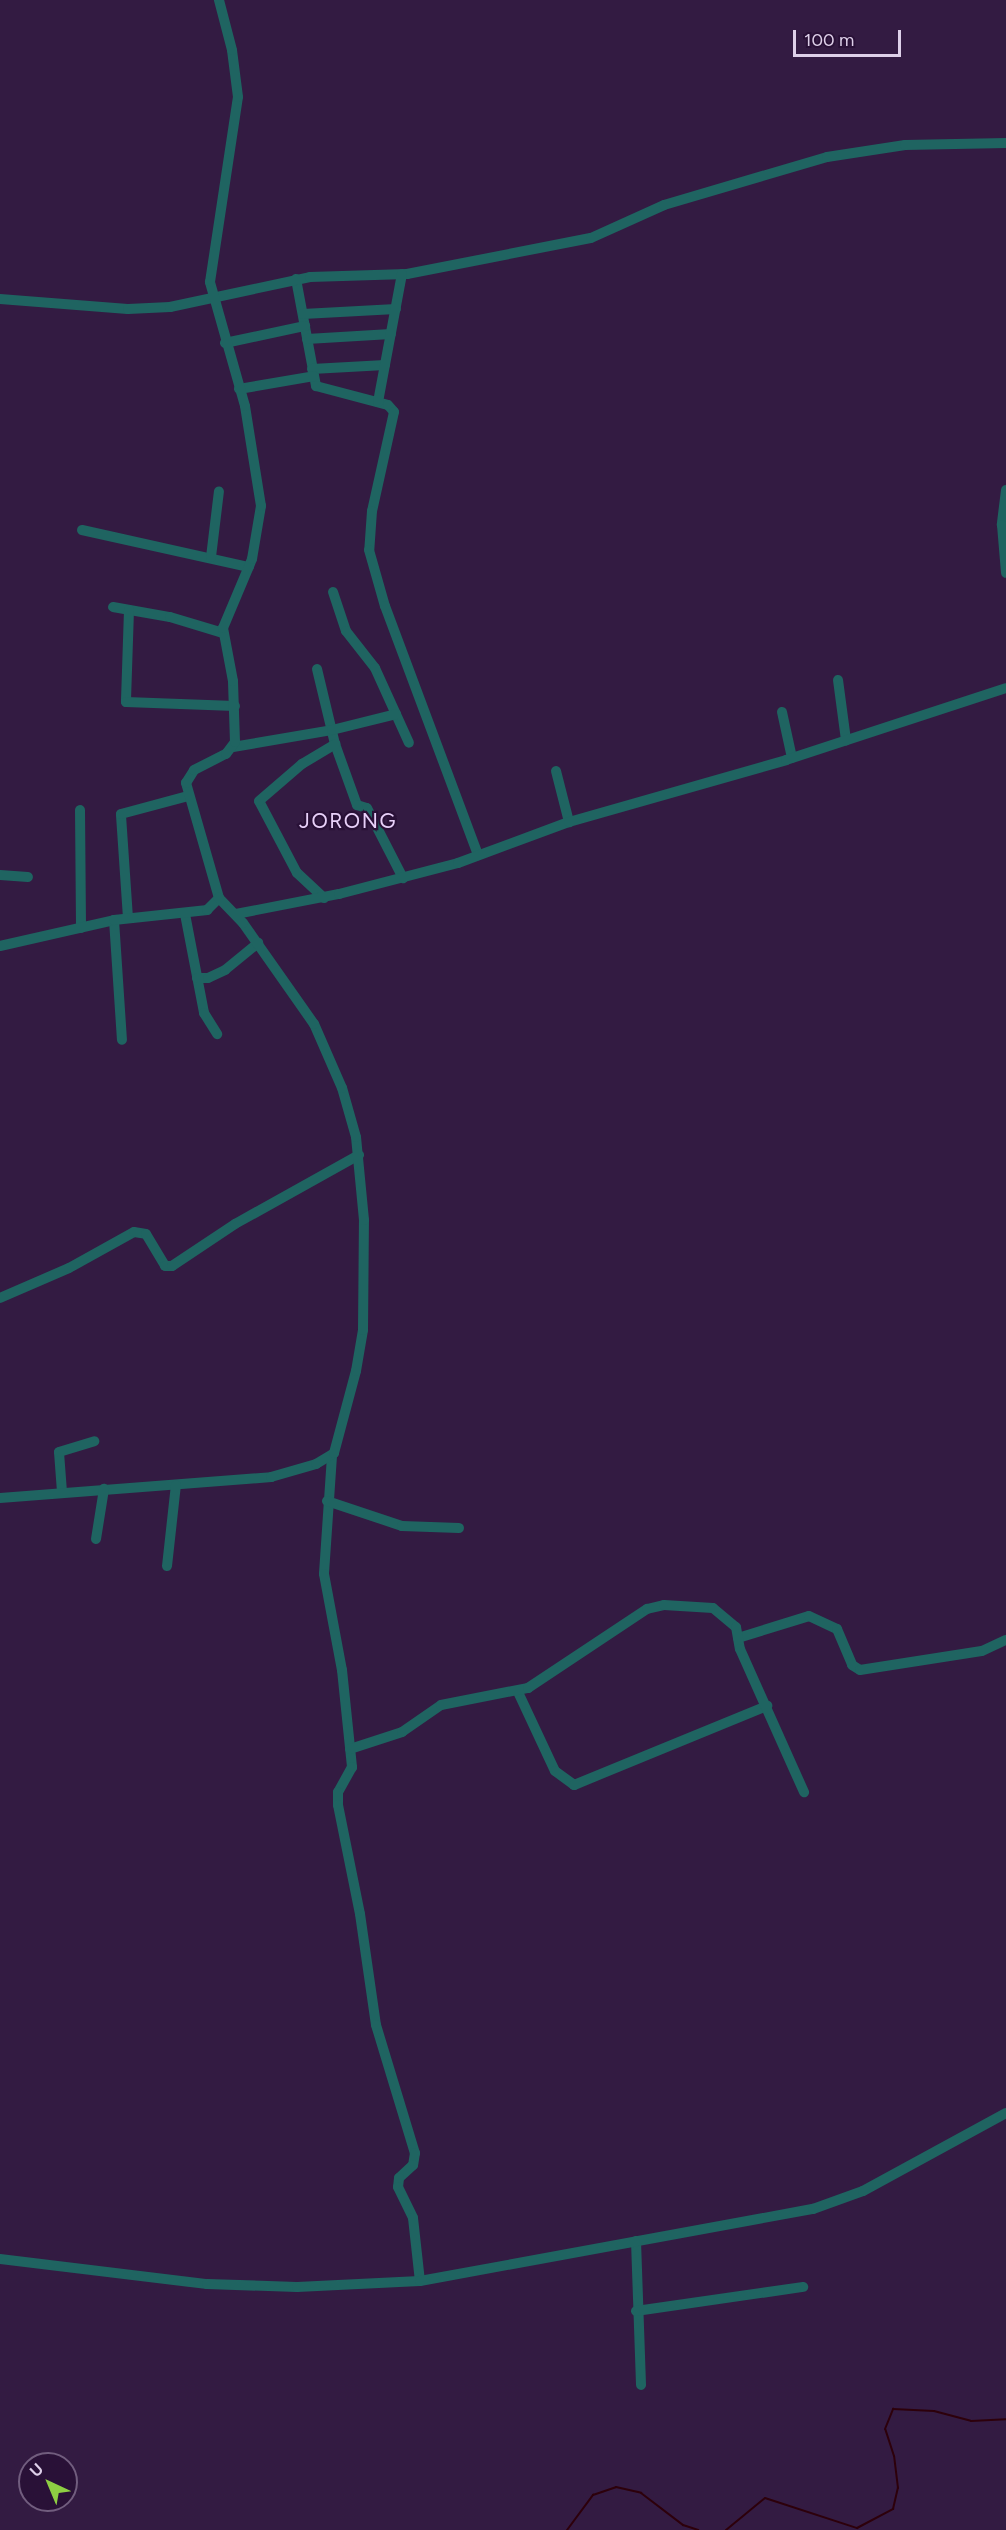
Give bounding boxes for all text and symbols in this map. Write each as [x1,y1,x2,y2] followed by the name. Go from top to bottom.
[796,18,904,56] scale bar
[804,29,854,51] text: 100 m
[299,808,397,834] district label: JORONG
[18,2452,78,2512] north arrow
[26,2459,47,2481] text: U

